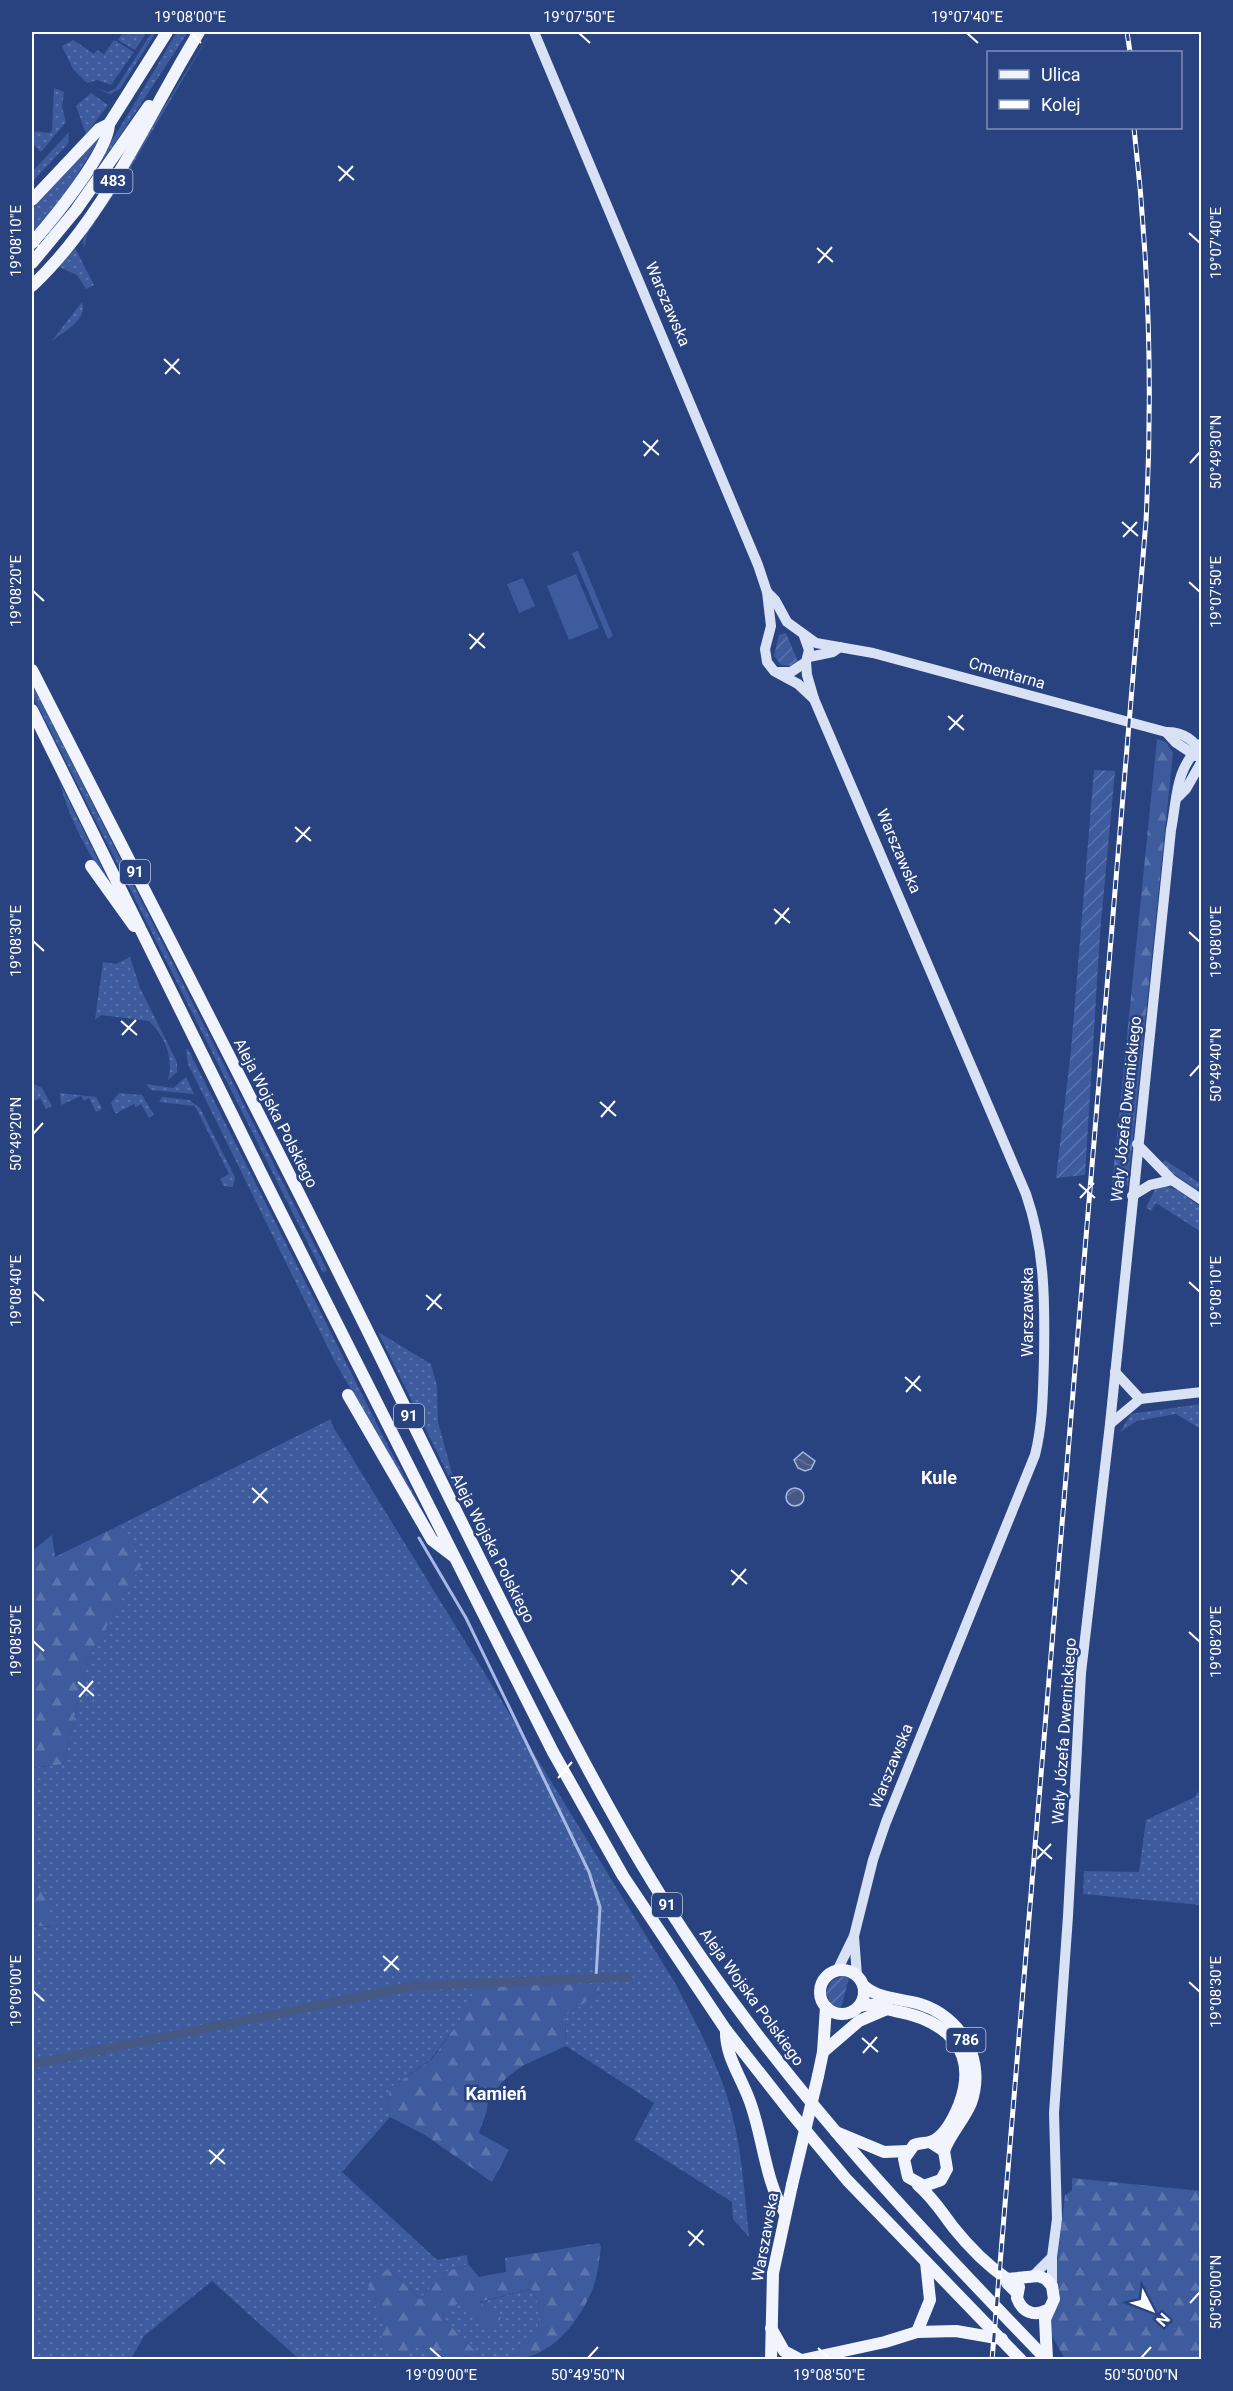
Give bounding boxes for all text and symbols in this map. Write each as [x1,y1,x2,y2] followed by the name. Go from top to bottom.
[154,8,227,26] text: 19°08'00"E
[543,8,616,26] text: 19°07'50"E
[931,8,1004,26] text: 19°07'40"E
[987,51,1182,129] legend
[1041,64,1081,85] text: Ulica
[1041,94,1081,115] text: Kolej
[94,169,132,193] road number: 483
[7,204,25,277] text: 19°08'10"E
[1207,206,1225,279] text: 19°07'40"E
[642,259,694,349] street label: Warszawska
[1207,415,1225,489] text: 50°49'30"N
[7,554,25,627] text: 19°08'20"E
[1207,555,1225,628] text: 19°07'50"E
[967,653,1047,693] street label: Cmentarna
[873,806,925,896] street label: Warszawska
[120,860,150,884] road number: 91
[7,904,25,977] text: 19°08'30"E
[1207,905,1225,978] text: 19°08'00"E
[1107,1015,1145,1203] street label: Wały Józefa Dwernickiego
[1207,1028,1225,1102] text: 50°49'40"N
[230,1035,322,1191] street label: Aleja Wojska Polskiego
[7,1097,25,1171] text: 50°49'20"N
[7,1254,25,1327] text: 19°08'40"E
[1207,1255,1225,1328] text: 19°08'10"E
[1018,1267,1037,1357] street label: Warszawska
[394,1404,424,1428] road number: 91
[921,1467,957,1488] district label: Kule
[447,1470,539,1626] street label: Aleja Wojska Polskiego
[7,1604,25,1677] text: 19°08'50"E
[1207,1605,1225,1678] text: 19°08'20"E
[1048,1637,1080,1825] street label: Wały Józefa Dwernickiego
[865,1721,917,1811] street label: Warszawska
[652,1893,682,1917] road number: 91
[696,1925,808,2069] street label: Aleja Wojska Polskiego
[7,1954,25,2027] text: 19°09'00"E
[1207,1955,1225,2028] text: 19°08'30"E
[946,2028,986,2052] road number: 786
[465,2083,527,2104] district label: Kamień
[748,2191,782,2283] street label: Warszawska
[1207,2255,1225,2329] text: 50°50'00"N
[1122,2280,1182,2340] north arrow
[1152,2309,1174,2330] text: N
[405,2366,478,2384] text: 19°09'00"E
[551,2366,625,2384] text: 50°49'50"N
[793,2366,866,2384] text: 19°08'50"E
[1104,2366,1178,2384] text: 50°50'00"N

